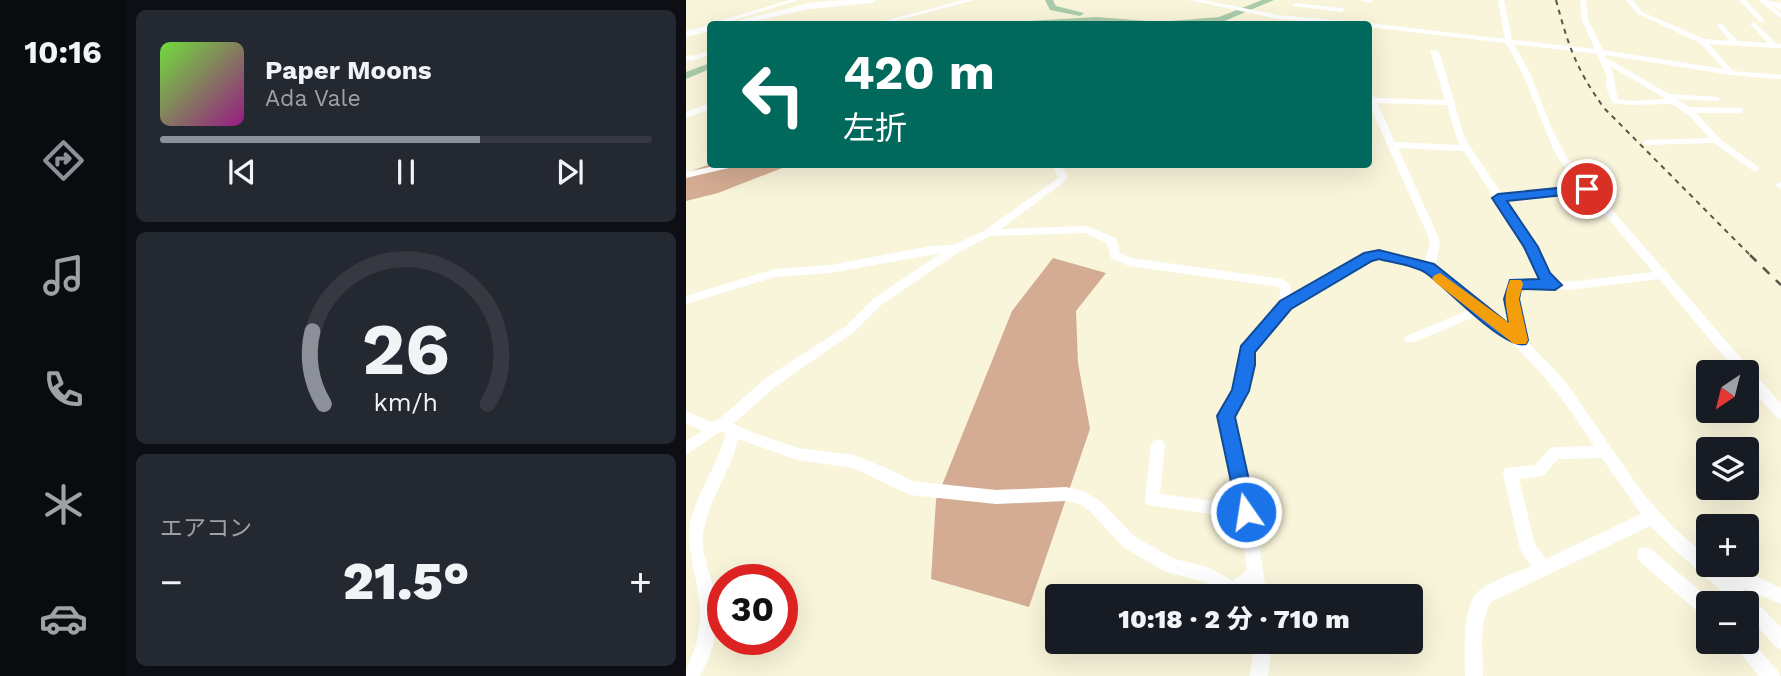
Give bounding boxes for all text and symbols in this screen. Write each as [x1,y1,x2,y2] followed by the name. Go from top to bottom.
[24,33,102,71] text: 10:16
[843,43,995,101] text: 420 m
[728,49,819,140] icon: left
[265,55,432,85] text: Paper Moons
[265,85,361,112] text: Ada Vale
[843,109,907,147] text: 左折
[39,136,88,185] icon: directions
[223,153,261,191] icon: previous
[387,153,425,191] icon: pause
[551,153,589,191] icon: next
[1557,159,1617,219] pin
[1568,170,1606,208] icon: arrive
[39,251,88,300] icon: music
[362,306,450,392] text: 26
[1696,360,1759,424] north arrow
[1696,360,1759,654] map controls
[39,365,88,414] icon: phone
[374,388,438,417] text: km/h
[1696,437,1759,500] button: layers
[1209,475,1283,549] position arrow
[39,480,88,529] icon: climate
[1696,514,1759,577] button: +
[160,515,252,542] text: エアコン
[343,551,469,612] text: 21.5°
[160,560,183,604] text: −
[629,560,652,604] text: +
[707,564,798,655] speed limit sign: 30
[1696,591,1759,654] button: −
[39,594,88,643] icon: car
[1118,604,1350,634] text: 10:18 · 2 分 · 710 m

